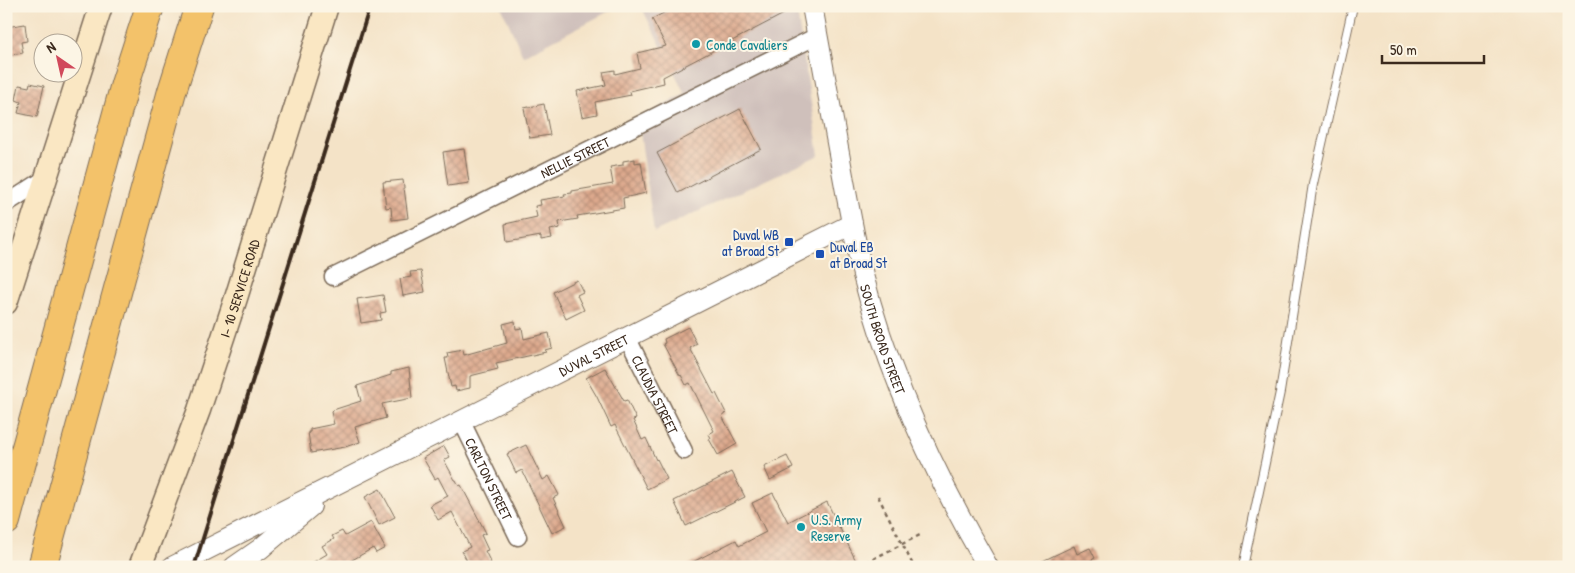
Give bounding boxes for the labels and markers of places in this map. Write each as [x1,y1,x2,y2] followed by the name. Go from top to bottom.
[706,35,787,54] place label: Conde Cavaliers
[690,38,702,50] marker: Conde Cavaliers
[722,225,779,260] place label: Duval WB at Broad St
[783,236,795,248] marker: Duval WB at Broad St
[830,237,887,272] place label: Duval EB at Broad St
[814,248,826,260] marker: Duval EB at Broad St
[811,510,862,545] place label: U.S. Army Reserve
[795,521,807,533] marker: U.S. Army Reserve

